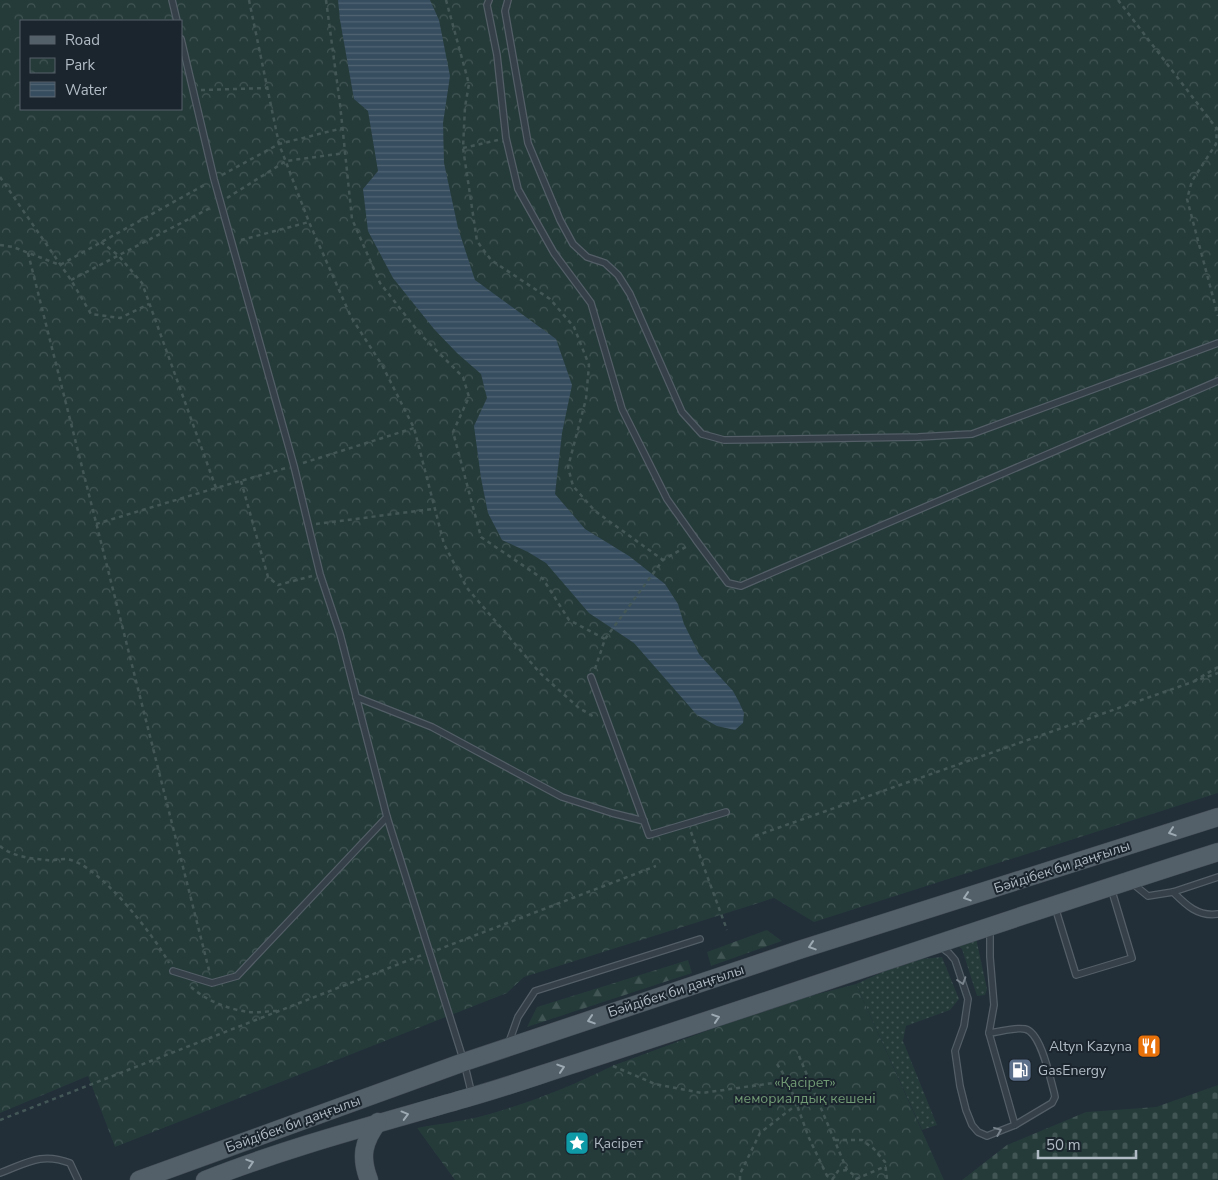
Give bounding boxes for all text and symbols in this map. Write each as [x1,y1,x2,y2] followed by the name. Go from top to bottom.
[20,20,182,110] legend
[65,30,100,50] text: Road
[65,55,95,75] text: Park
[65,80,108,100] text: Water
[1168,827,1176,837] one-way arrow
[992,836,1132,898] street label: Бәйдібек би даңғылы
[963,891,971,901] one-way arrow
[808,941,816,951] one-way arrow
[606,960,746,1022] street label: Бәйдібек би даңғылы
[957,976,967,985] one-way arrow
[587,1014,596,1024] one-way arrow
[711,1014,719,1024] one-way arrow
[1136,1033,1162,1059] restaurant icon: Altyn Kazyna
[1049,1037,1132,1056] place label: Altyn Kazyna
[1007,1057,1033,1083] fuel station icon: GasEnergy
[1038,1061,1107,1080] place label: GasEnergy
[556,1064,565,1074] one-way arrow
[734,1073,876,1108] park label: «Қасірет» мемориалдық кешені
[223,1091,363,1157] street label: Бәйдібек би даңғылы
[401,1110,409,1120] one-way arrow
[993,1127,1002,1138] one-way arrow
[1038,1128,1136,1160] scale bar
[564,1130,590,1156] place icon: Қасірет
[594,1134,644,1153] place label: Қасірет
[1046,1135,1081,1155] text: 50 m
[246,1159,254,1169] one-way arrow

